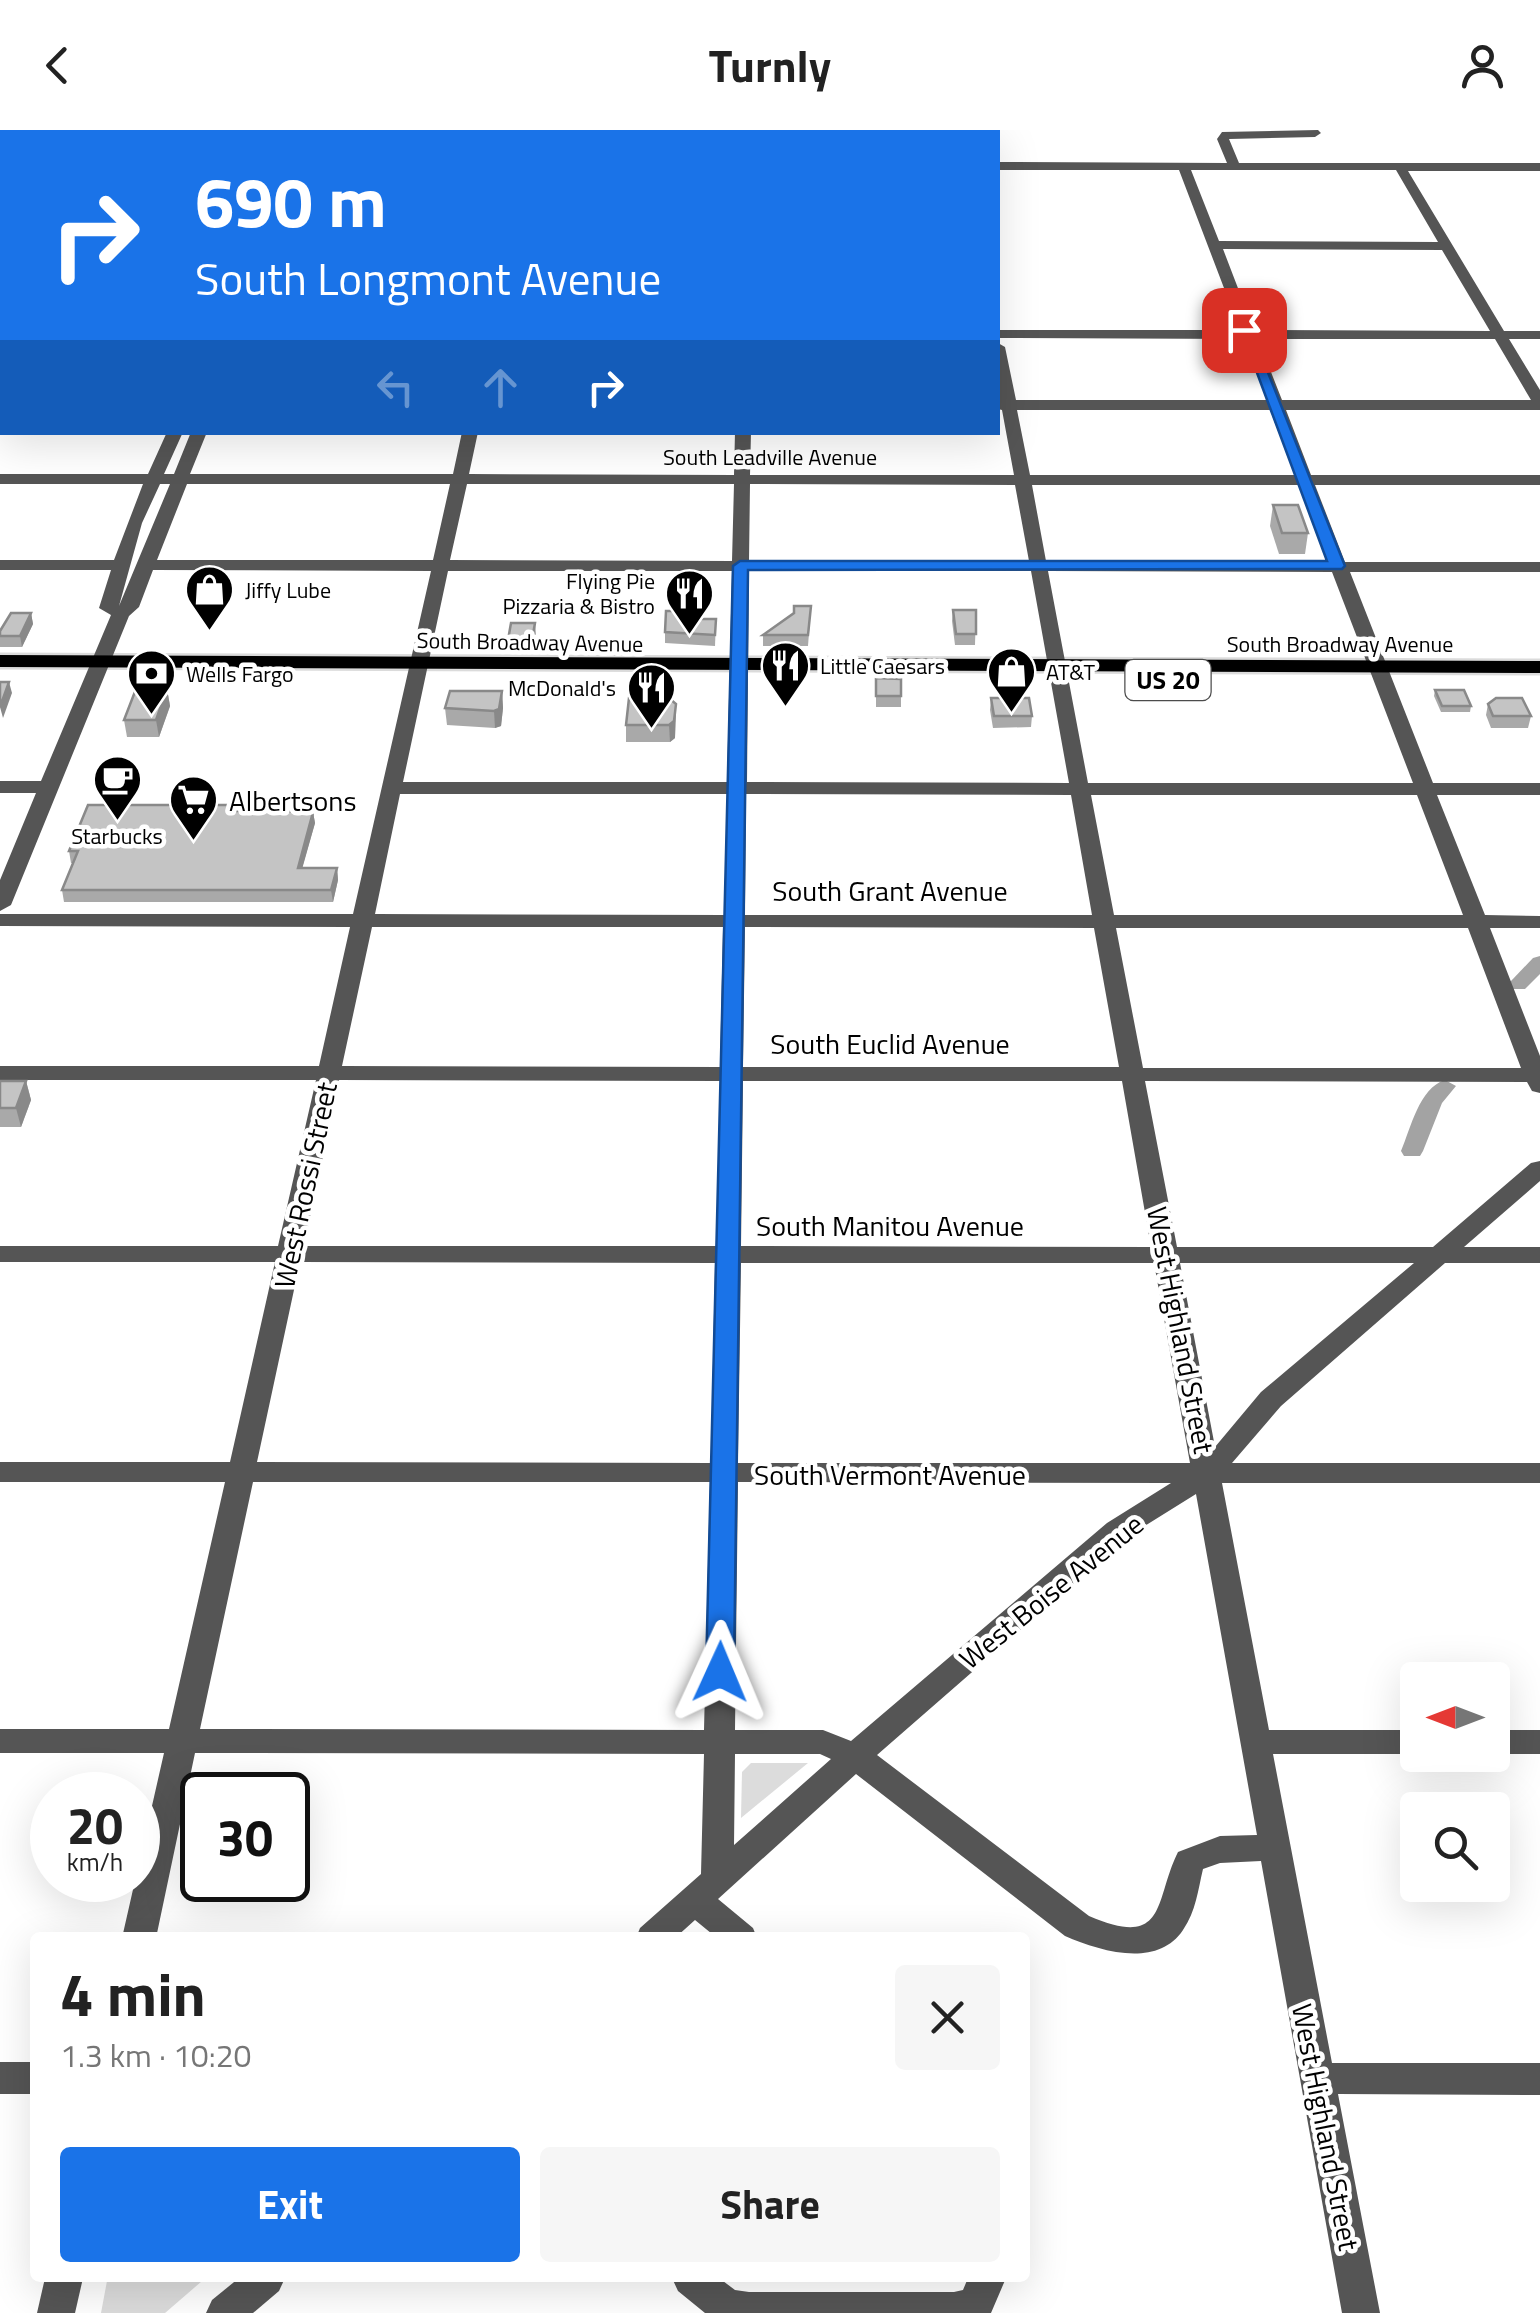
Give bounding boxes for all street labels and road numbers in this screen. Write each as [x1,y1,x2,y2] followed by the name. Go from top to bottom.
[663,440,877,474] street label: South Leadville Avenue
[416,623,644,661] street label: South Broadway Avenue
[1227,627,1453,661] street label: South Broadway Avenue
[1126,660,1210,700] road number: US 20
[772,869,1008,912] street label: South Grant Avenue
[770,1022,1010,1065] street label: South Euclid Avenue
[262,1078,348,1292] street label: West Rossi Street
[1136,1203,1226,1457] street label: West Highland Street
[756,1204,1024,1247] street label: South Manitou Avenue
[754,1453,1026,1496] street label: South Vermont Avenue
[949,1503,1153,1679] street label: West Boise Avenue
[1281,2000,1371,2254] street label: West Highland Street

